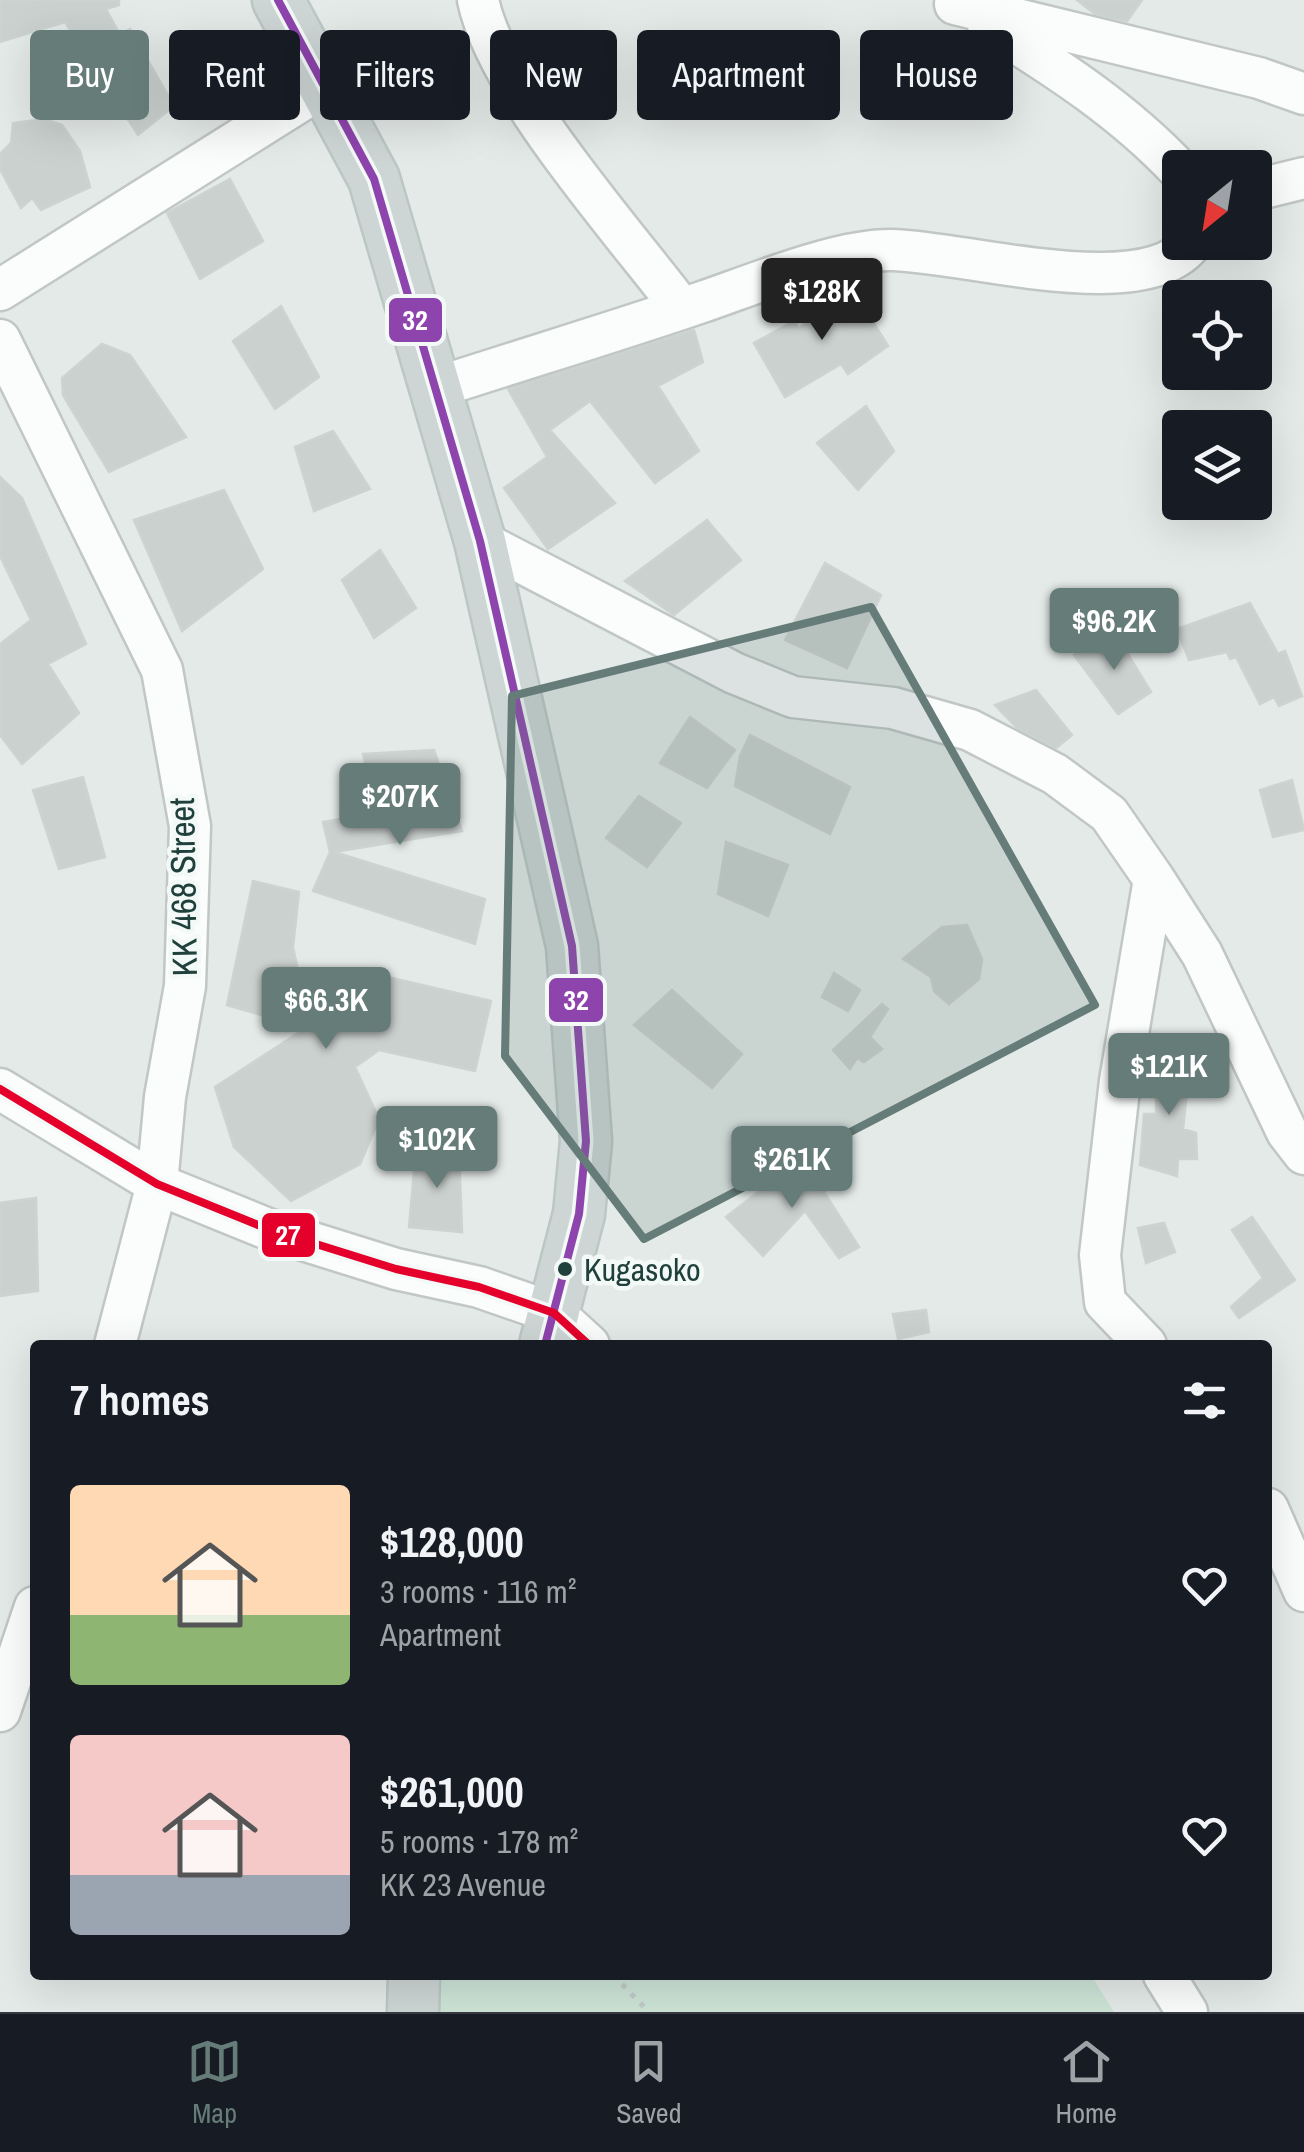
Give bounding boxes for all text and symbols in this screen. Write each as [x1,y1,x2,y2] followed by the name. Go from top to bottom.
[30,30,149,120] chip: Buy
[169,30,300,120] chip: Rent
[320,30,470,120] chip: Filters
[490,30,617,120] chip: New
[637,30,840,120] chip: Apartment
[860,30,1013,120] chip: House
[1162,150,1272,260] north arrow
[1162,150,1272,520] map controls
[752,258,892,343] pin: $128K
[783,269,861,312] text: $128K
[1162,280,1272,390] button: locate
[387,296,444,344] line badge: 32
[402,301,428,339] text: 32
[1162,410,1272,520] button: layers
[1033,588,1195,673] pin: $96.2K
[1072,599,1156,642] text: $96.2K
[330,763,470,848] pin: $207K
[361,774,439,817] text: $207K
[158,797,208,977] street label: KK 468 Street
[245,967,407,1052] pin: $66.3K
[547,976,605,1024] line badge: 32
[284,978,368,1021] text: $66.3K
[563,981,589,1019] text: 32
[1099,1033,1239,1118] pin: $121K
[1130,1044,1208,1087] text: $121K
[367,1106,507,1191] pin: $102K
[398,1117,476,1160] text: $102K
[722,1126,862,1211] pin: $261K
[753,1137,831,1180] text: $261K
[260,1211,317,1259] line badge: 27
[275,1216,301,1254] text: 27
[584,1248,701,1291] place label: Kugasoko
[555,1259,575,1279] marker: Kugasoko
[70,1372,210,1428] text: 7 homes
[1177,1373,1232,1428] icon: filters
[380,1514,524,1570] text: $128,000
[150,1525,270,1645] icon: home
[1177,1558,1232,1613] icon: heart
[380,1570,576,1613] text: 3 rooms · 116 m²
[380,1613,501,1656] text: Apartment
[380,1764,524,1820] text: $261,000
[150,1775,270,1895] icon: home
[1177,1808,1232,1863] icon: heart
[380,1820,578,1863] text: 5 rooms · 178 m²
[380,1863,546,1906] text: KK 23 Avenue
[187,2034,242,2132] tab: Map
[616,2034,681,2132] tab: Saved
[1056,2034,1117,2132] tab: Home

